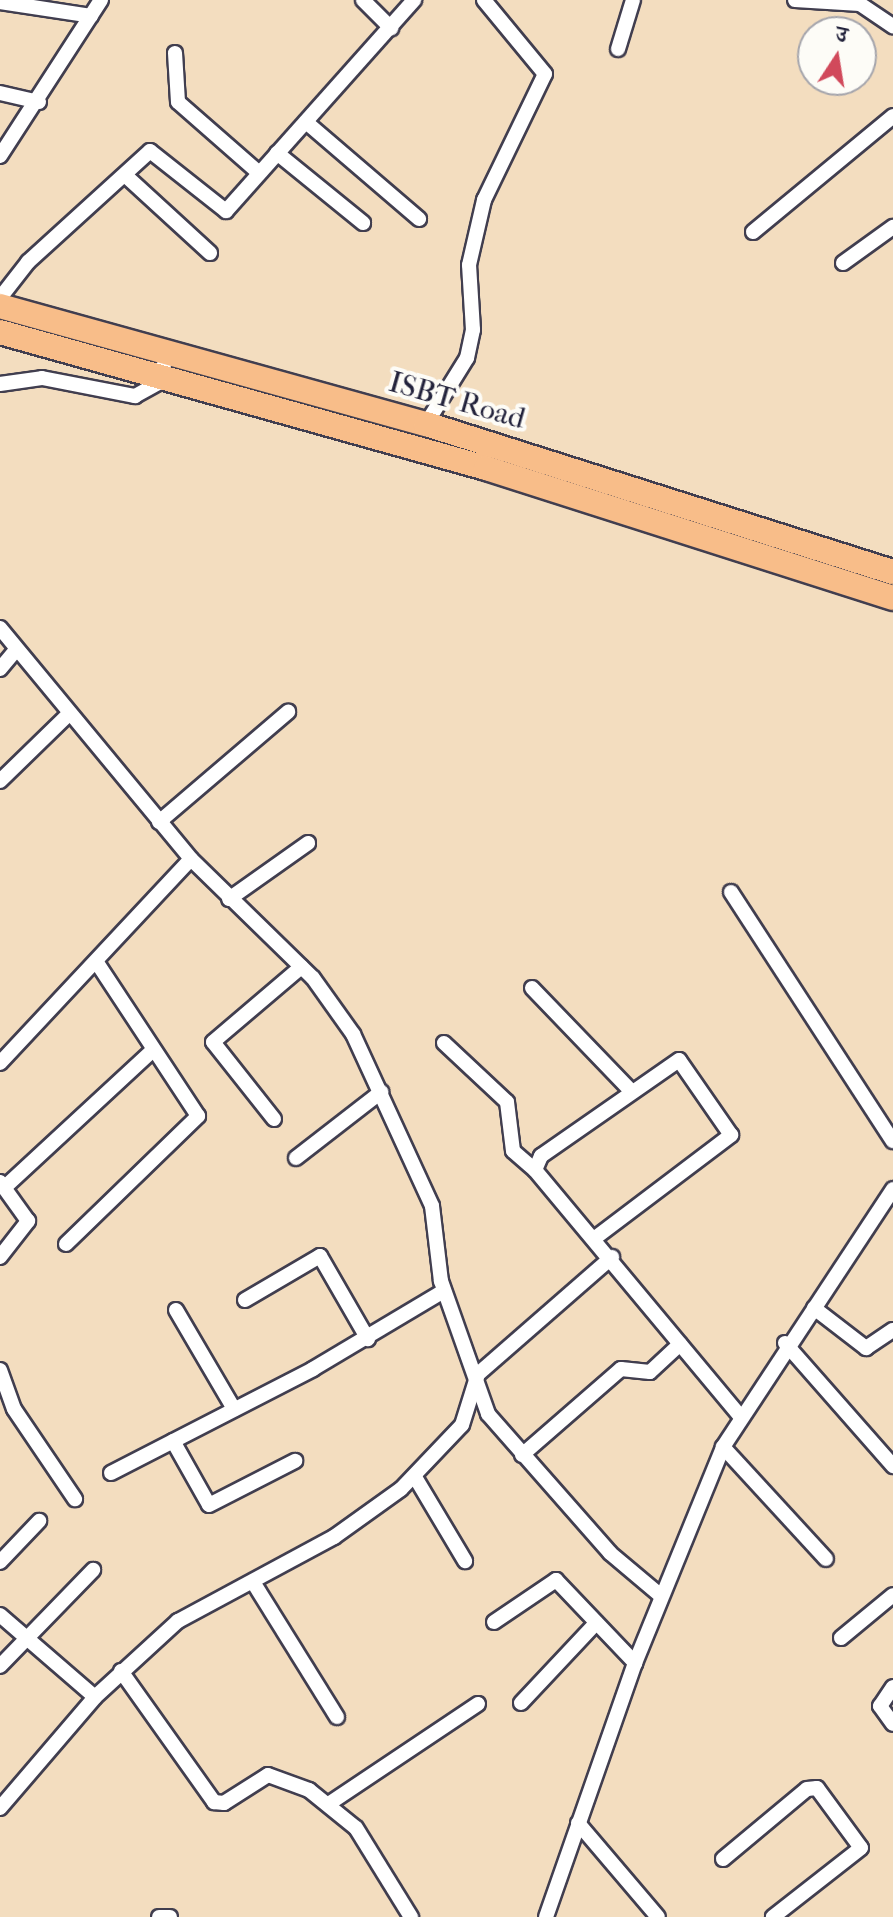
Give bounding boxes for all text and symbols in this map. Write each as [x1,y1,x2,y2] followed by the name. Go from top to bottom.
[797,16,877,96] north arrow
[833,21,850,48] text: उ
[385,364,529,438] street label: ISBT Road

